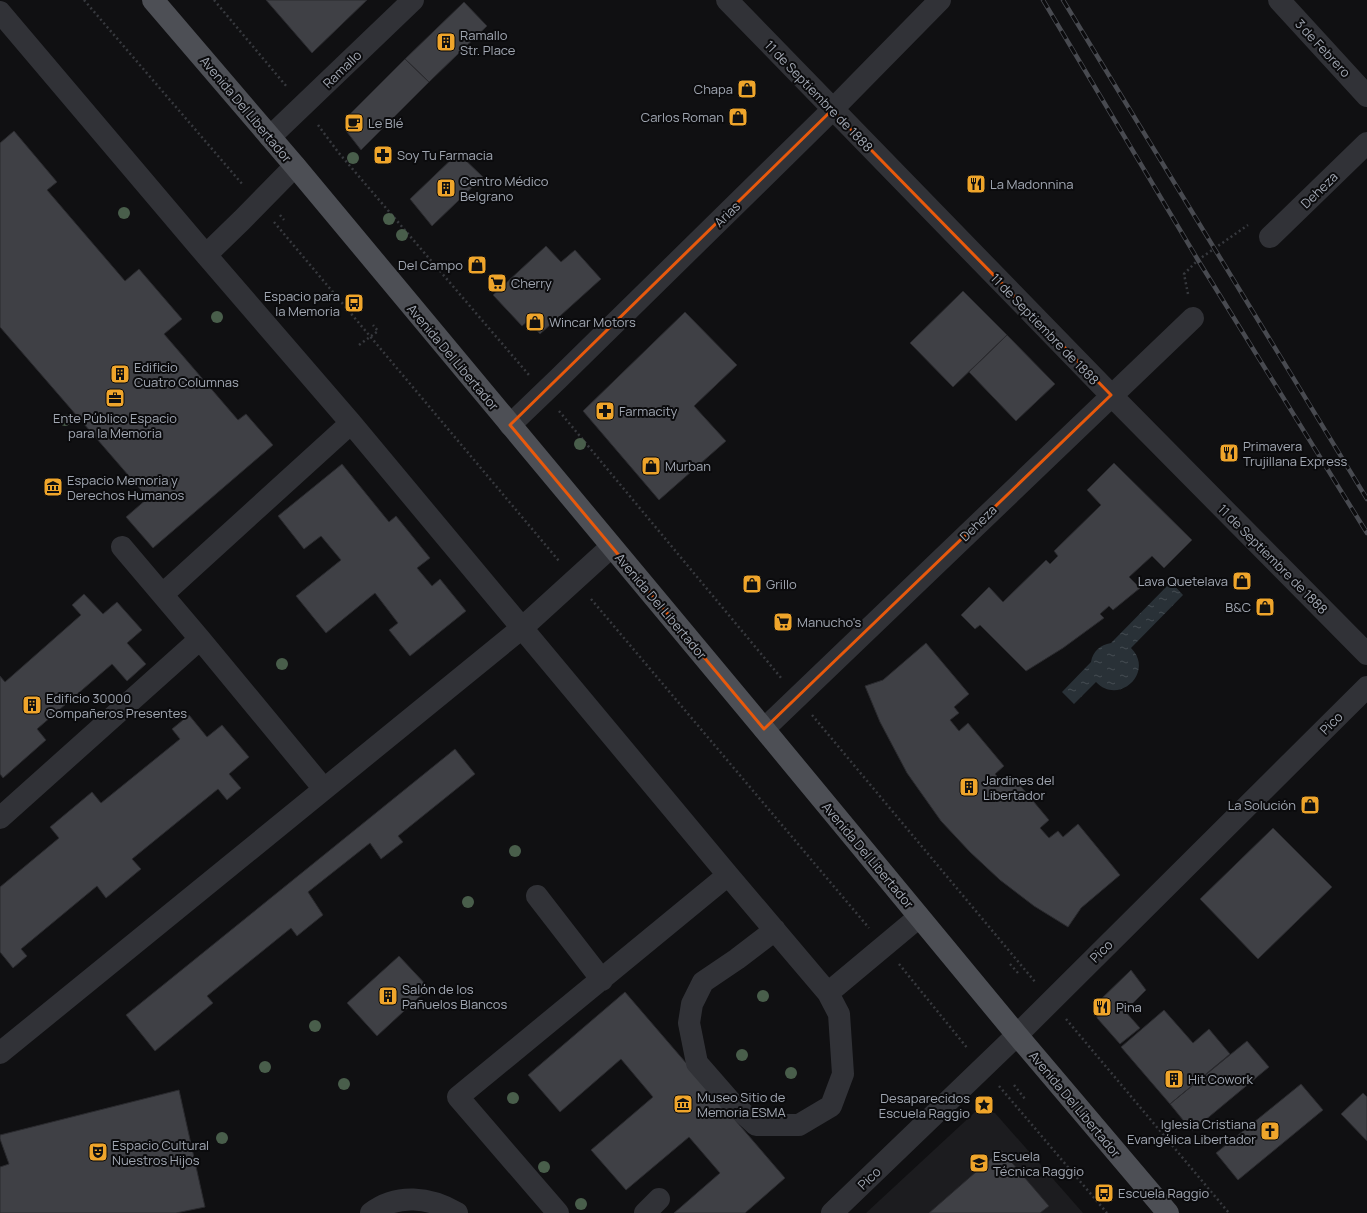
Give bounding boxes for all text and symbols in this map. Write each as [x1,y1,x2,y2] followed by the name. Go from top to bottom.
[1291,15,1355,81] street label: 3 de Febrero
[460,26,516,59] place label: Ramallo Str. Place
[435,31,457,53] building icon: Ramallo Str. Place
[761,36,877,156] street label: 11 de Septiembre de 1888
[319,46,366,92] street label: Ramallo
[196,52,296,166] street label: Avenida Del Libertador
[736,78,758,100] shop icon: Chapa
[694,80,733,98] place label: Chapa
[727,106,749,128] shop icon: Carlos Roman
[641,108,724,126] place label: Carlos Roman
[343,112,365,134] cafe icon: Le Blé
[368,114,404,132] place label: Le Blé
[372,144,394,166] pharmacy icon: Soy Tu Farmacia
[397,146,493,164] place label: Soy Tu Farmacia
[1296,168,1342,212] street label: Deheza
[460,172,549,205] place label: Centro Médico Belgrano
[965,173,987,195] restaurant icon: La Madonnina
[990,175,1073,193] place label: La Madonnina
[435,177,457,199] building icon: Centro Médico Belgrano
[710,197,744,231] street label: Arias
[466,254,488,276] shop icon: Del Campo
[398,256,463,274] place label: Del Campo
[987,269,1103,389] street label: 11 de Septiembre de 1888
[486,272,508,294] supermarket icon: Cherry
[511,274,552,292] place label: Cherry
[264,287,340,320] place label: Espacio para la Memoria
[343,292,365,314] bus stop icon: Espacio para la Memoria
[403,300,503,414] street label: Avenida Del Libertador
[524,311,546,333] shop icon: Wincar Motors
[549,313,636,331] place label: Wincar Motors
[134,358,239,391] place label: Edificio Cuatro Columnas
[109,363,131,385] building icon: Edificio Cuatro Columnas
[104,387,126,409] office icon: Ente Público Espacio para la Memoria
[594,400,616,422] pharmacy icon: Farmacity
[619,402,677,420] place label: Farmacity
[53,409,177,442] place label: Ente Público Espacio para la Memoria
[1243,437,1348,470] place label: Primavera Trujillana Express
[1218,442,1240,464] restaurant icon: Primavera Trujillana Express
[640,455,662,477] shop icon: Murban
[665,457,711,475] place label: Murban
[67,471,185,504] place label: Espacio Memoria y Derechos Humanos
[42,476,64,498] museum icon: Espacio Memoria y Derechos Humanos
[1214,500,1332,618] street label: 11 de Septiembre de 1888
[955,501,1001,545] street label: Deheza
[611,549,711,663] street label: Avenida Del Libertador
[1231,570,1253,592] shop icon: Lava Quetelava
[1138,572,1228,590] place label: Lava Quetelava
[741,573,763,595] shop icon: Grillo
[766,575,797,593] place label: Grillo
[1254,596,1276,618] shop icon: B&C
[1225,598,1251,616] place label: B&C
[772,611,794,633] supermarket icon: Manucho's
[797,613,862,631] place label: Manucho's
[46,689,187,722] place label: Edificio 30000 Compañeros Presentes
[21,694,43,716] building icon: Edificio 30000 Compañeros Presentes
[1316,707,1347,738] street label: Pico
[983,771,1055,804] place label: Jardines del Libertador
[958,776,980,798] building icon: Jardines del Libertador
[1299,794,1321,816] shop icon: La Solución
[1228,796,1296,814] place label: La Solución
[818,798,918,912] street label: Avenida Del Libertador
[1086,935,1117,966] street label: Pico
[402,980,507,1013] place label: Salón de los Pañuelos Blancos
[377,985,399,1007] building icon: Salón de los Pañuelos Blancos
[1091,996,1113,1018] restaurant icon: Pina
[1116,998,1142,1016] place label: Pina
[1025,1047,1125,1161] street label: Avenida Del Libertador
[1163,1068,1185,1090] building icon: Hit Cowork
[1188,1070,1254,1088] place label: Hit Cowork
[697,1088,786,1121] place label: Museo Sitio de Memoria ESMA
[879,1089,970,1122] place label: Desaparecidos Escuela Raggio
[672,1093,694,1115] museum icon: Museo Sitio de Memoria ESMA
[973,1094,995,1116] place icon: Desaparecidos Escuela Raggio
[1127,1115,1256,1148] place label: Iglesia Cristiana Evangélica Libertador
[1259,1120,1281,1142] church icon: Iglesia Cristiana Evangélica Libertador
[112,1136,209,1169] place label: Espacio Cultural Nuestros Hijos
[87,1141,109,1163] theatre icon: Espacio Cultural Nuestros Hijos
[993,1147,1084,1180] place label: Escuela Técnica Raggio
[968,1152,990,1174] school or university icon: Escuela Técnica Raggio
[854,1162,885,1193] street label: Pico
[1093,1182,1115,1204] bus stop icon: Escuela Raggio
[1118,1184,1209,1202] place label: Escuela Raggio

